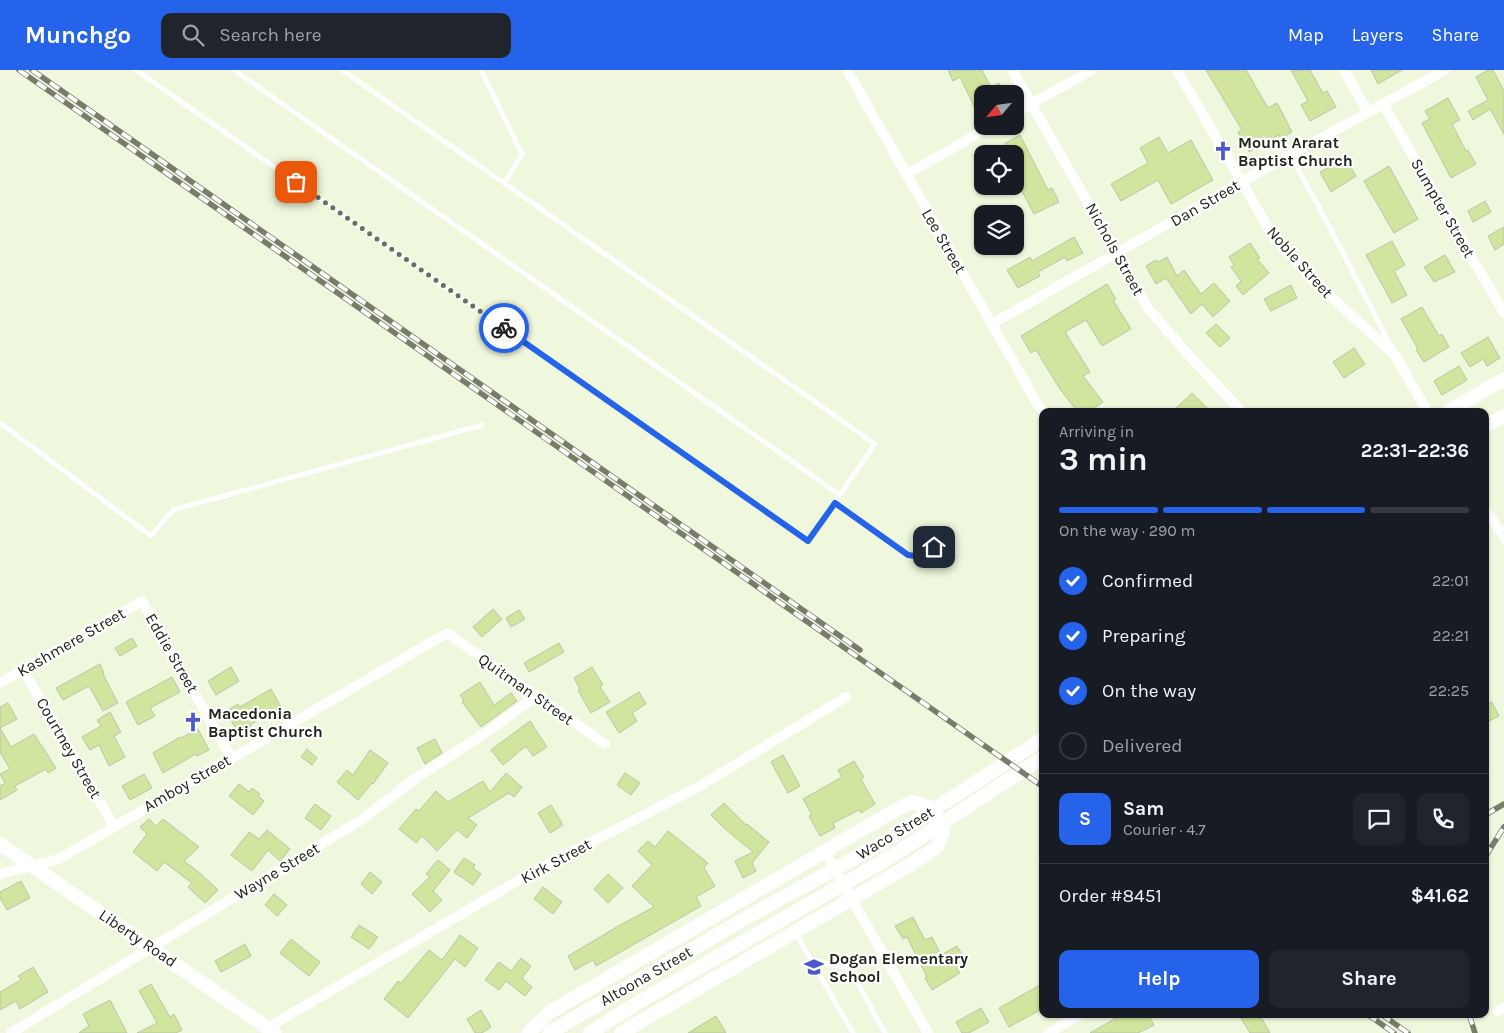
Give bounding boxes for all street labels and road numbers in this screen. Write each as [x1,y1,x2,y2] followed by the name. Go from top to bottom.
[1407,155,1479,261] street label: Sumpter Street
[1167,176,1243,230] street label: Dan Street
[1082,199,1148,299] street label: Nichols Street
[918,205,970,277] street label: Lee Street
[1263,222,1337,302] street label: Noble Street
[14,603,128,681] street label: Kashmere Street
[142,610,202,696] street label: Eddie Street
[475,649,577,729] street label: Quitman Street
[32,694,106,802] street label: Courtney Street
[140,750,234,816] street label: Amboy Street
[853,802,937,864] street label: Waco Street
[518,835,594,887] street label: Kirk Street
[231,838,323,904] street label: Wayne Street
[95,905,181,971] street label: Liberty Road
[596,942,696,1010] street label: Altoona Street

